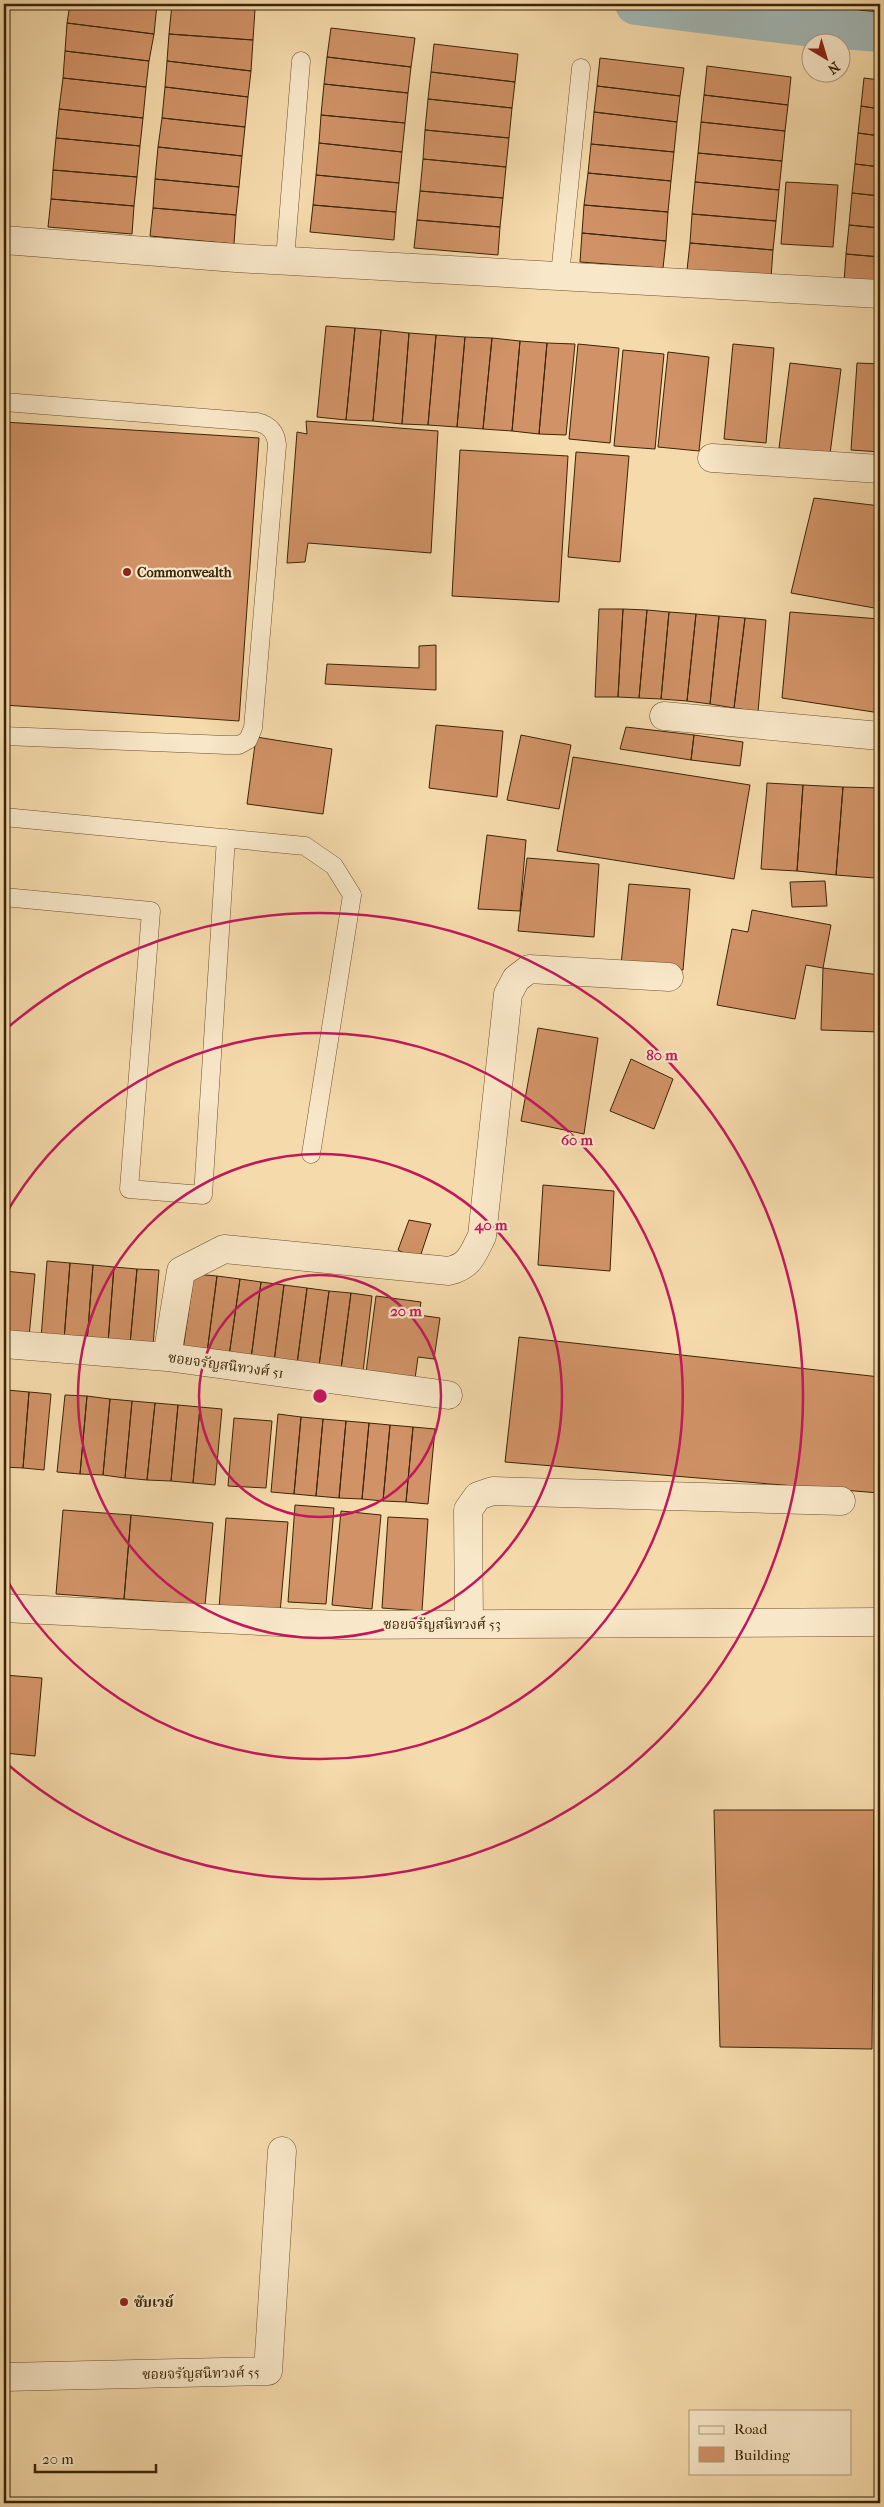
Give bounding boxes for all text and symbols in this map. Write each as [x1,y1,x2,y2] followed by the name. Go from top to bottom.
[802,32,852,82] north arrow
[824,58,843,78] text: N
[137,564,233,581] place label: Commonwealth
[121,566,133,578] marker: Commonwealth
[646,1046,678,1064] text: 80 m
[561,1131,594,1149] text: 60 m
[474,1216,508,1234] text: 40 m
[390,1302,422,1320] text: 20 m
[167,1348,285,1382] street label: ซอยจรัญสนิทวงศ์ 51
[311,1387,329,1405] centre of rings
[383,1615,501,1633] street label: ซอยจรัญสนิทวงศ์ 53
[134,2293,174,2311] place label: ซับเวย์
[118,2296,130,2308] marker: ซับเวย์
[142,2363,260,2383] street label: ซอยจรัญสนิทวงศ์ 55
[689,2410,852,2474] legend
[734,2420,768,2438] text: Road
[35,2442,156,2474] scale bar
[734,2446,791,2464] text: Building
[42,2450,74,2468] text: 20 m

